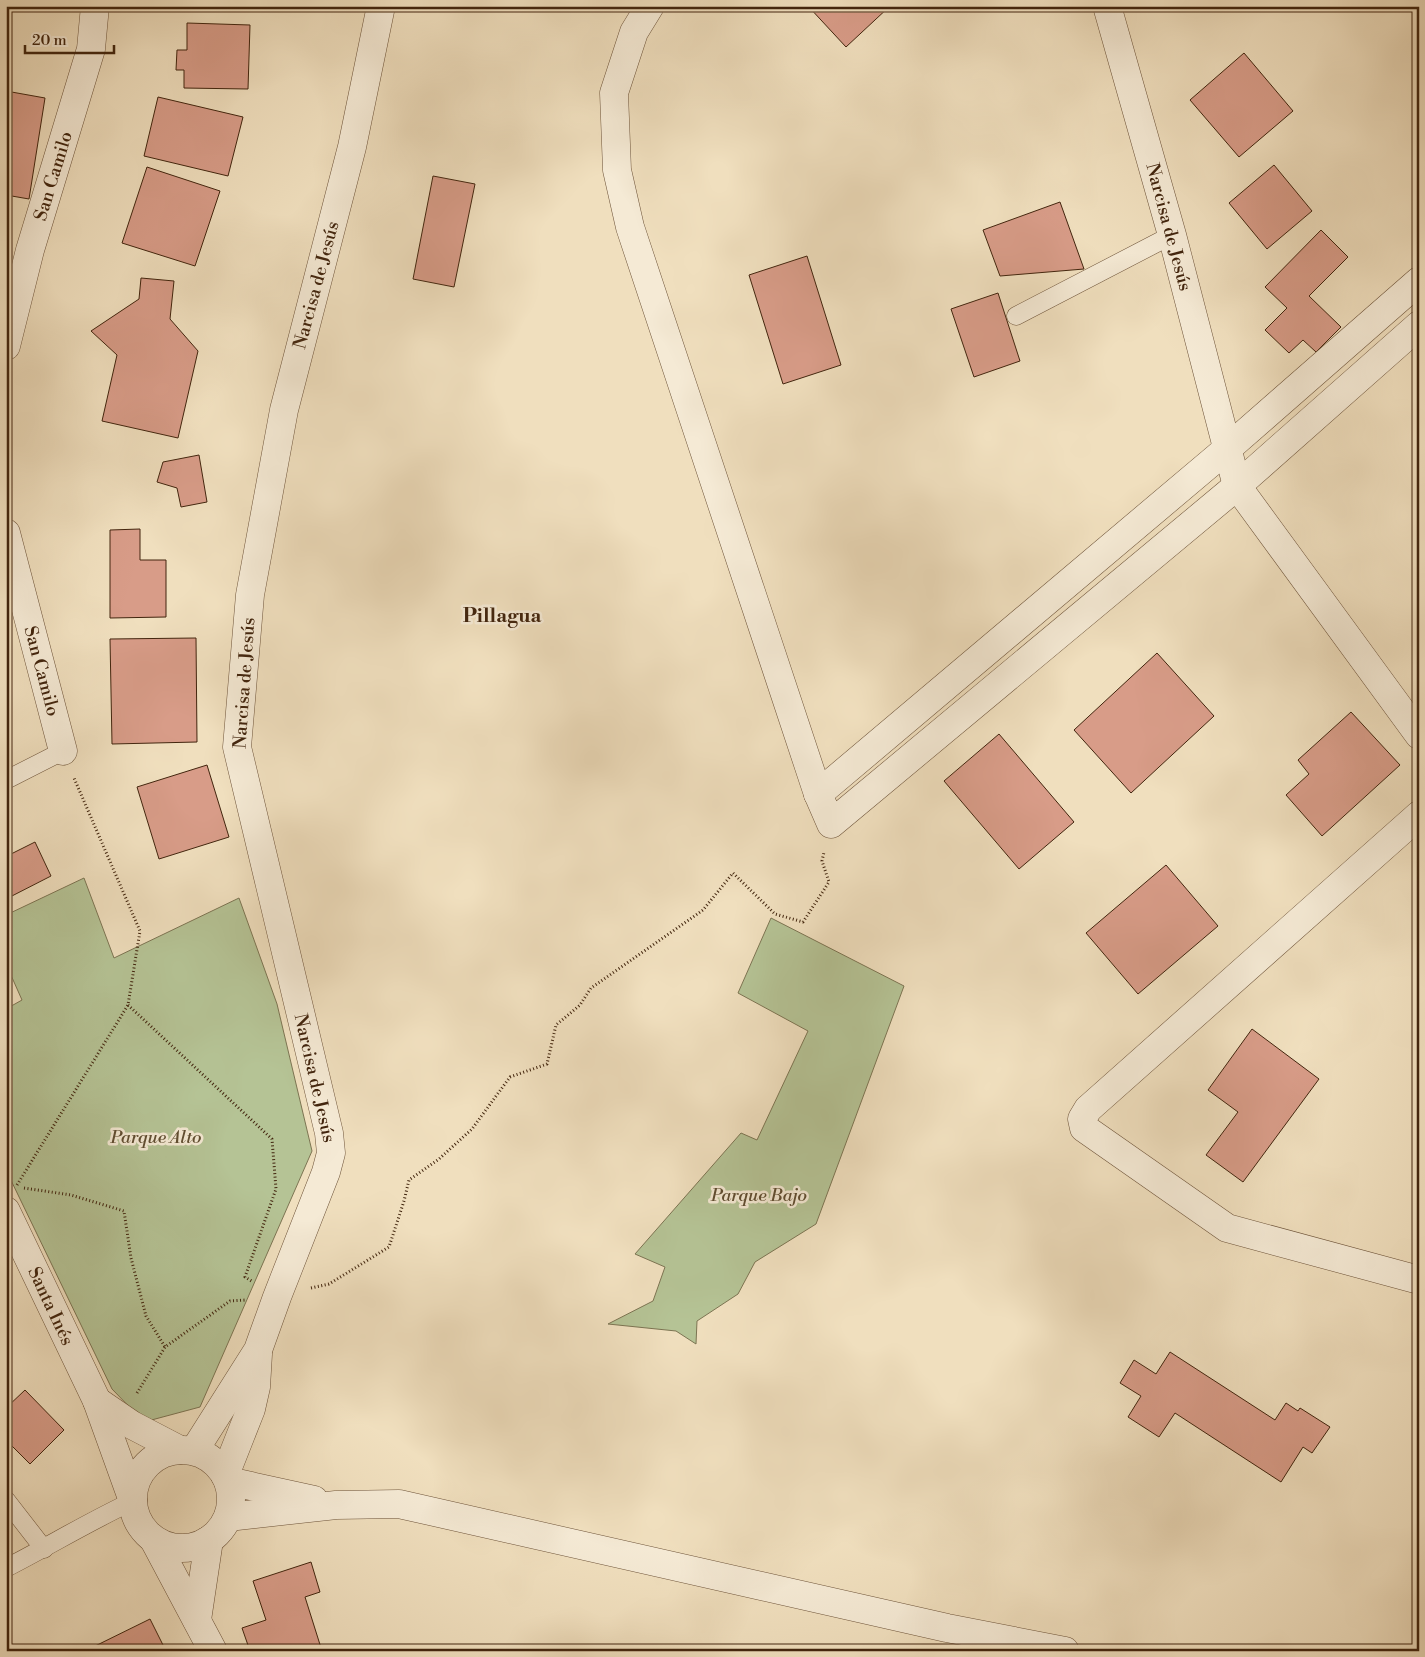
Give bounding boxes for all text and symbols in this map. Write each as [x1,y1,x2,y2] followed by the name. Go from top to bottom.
[25,22,114,54] scale bar
[32,31,67,50] text: 20 m
[29,129,78,224] street label: San Camilo
[1140,161,1197,294] street label: Narcisa de Jesús
[288,219,345,352] street label: Narcisa de Jesús
[463,604,542,629] district label: Pillagua
[228,617,261,749] street label: Narcisa de Jesús
[18,623,65,719] street label: San Camilo
[289,1012,341,1145] street label: Narcisa de Jesús
[109,1126,202,1149] park label: Parque Alto
[710,1184,807,1207] park label: Parque Bajo
[22,1263,79,1349] street label: Santa Inés

